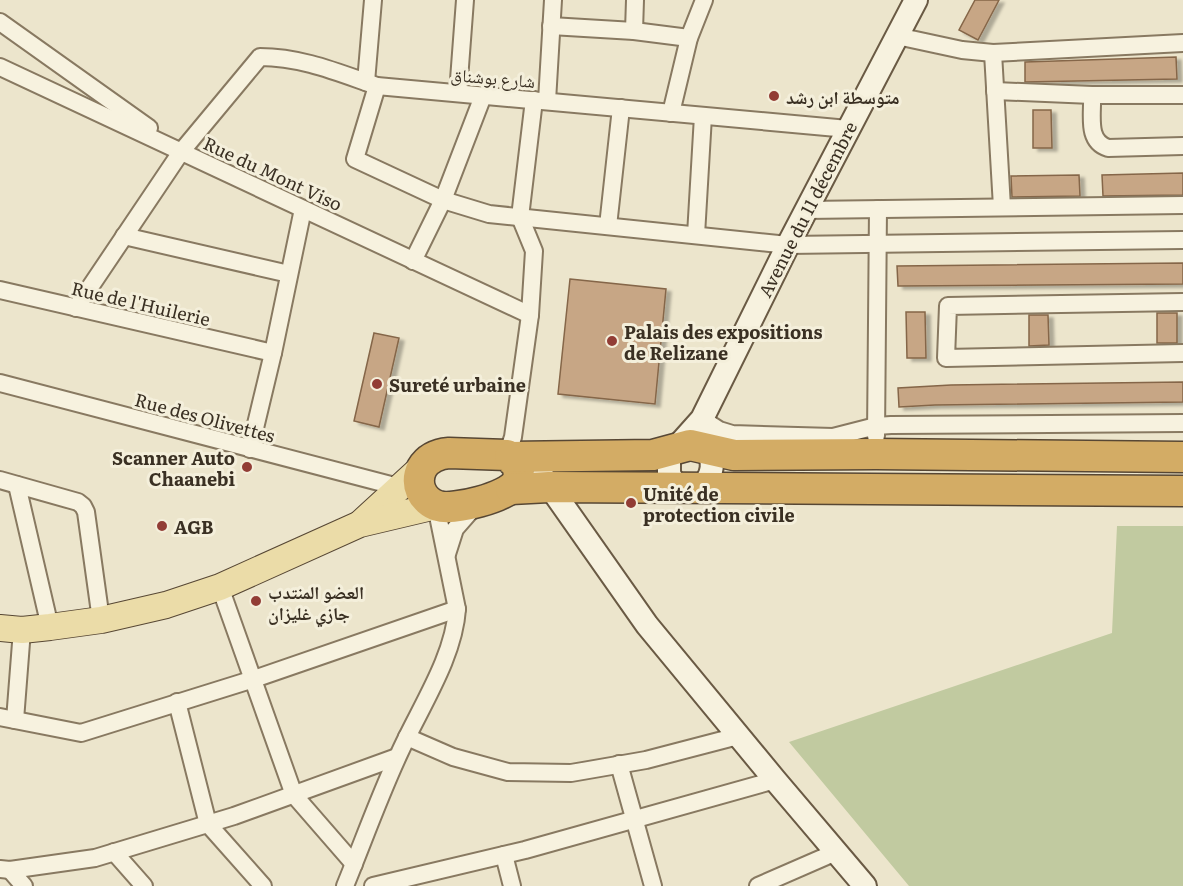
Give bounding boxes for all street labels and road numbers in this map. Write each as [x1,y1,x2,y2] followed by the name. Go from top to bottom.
[450,60,536,94] street label: شارع بوشناق
[751,116,863,302] street label: Avenue du 11 décembre
[199,129,347,217] street label: Rue du Mont Viso
[69,274,213,332] street label: Rue de l'Huilerie
[132,385,278,449] street label: Rue des Olivettes

